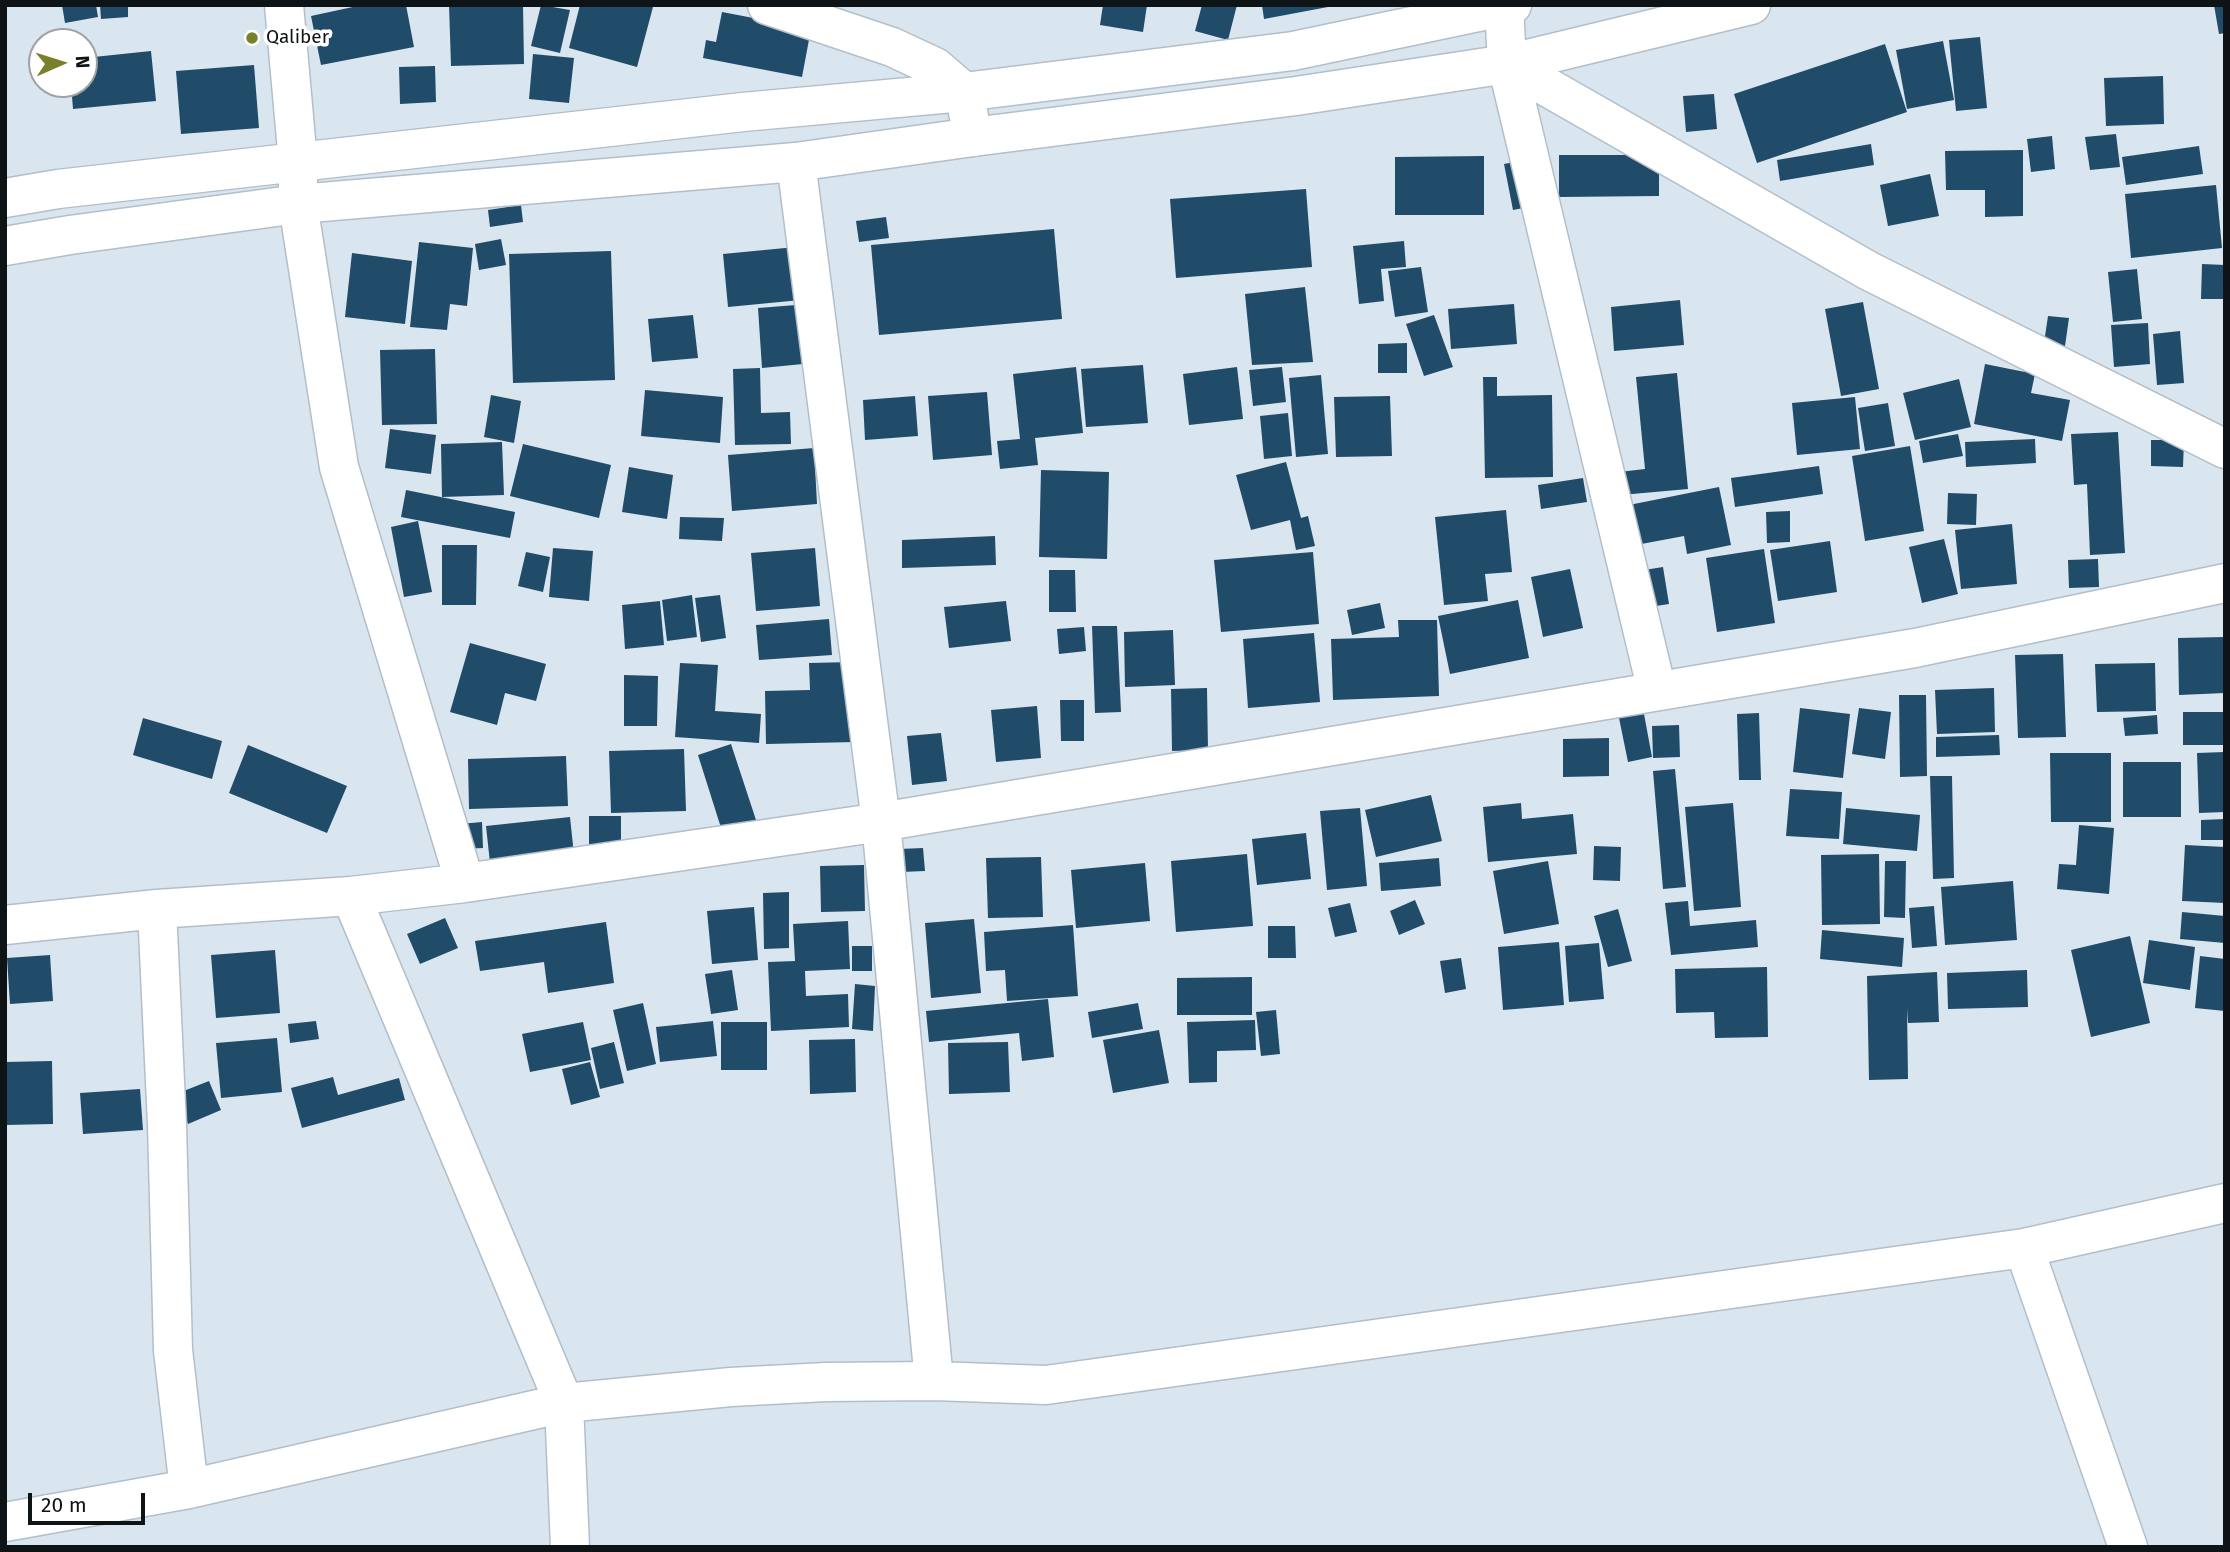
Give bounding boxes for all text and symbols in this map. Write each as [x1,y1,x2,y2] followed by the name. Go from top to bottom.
[266,27,329,49] place label: Qaliber
[28,28,98,98] north arrow
[244,30,260,46] marker: Qaliber
[71,55,94,69] text: N
[32,1478,149,1522] scale bar
[41,1492,87,1518] text: 20 m

